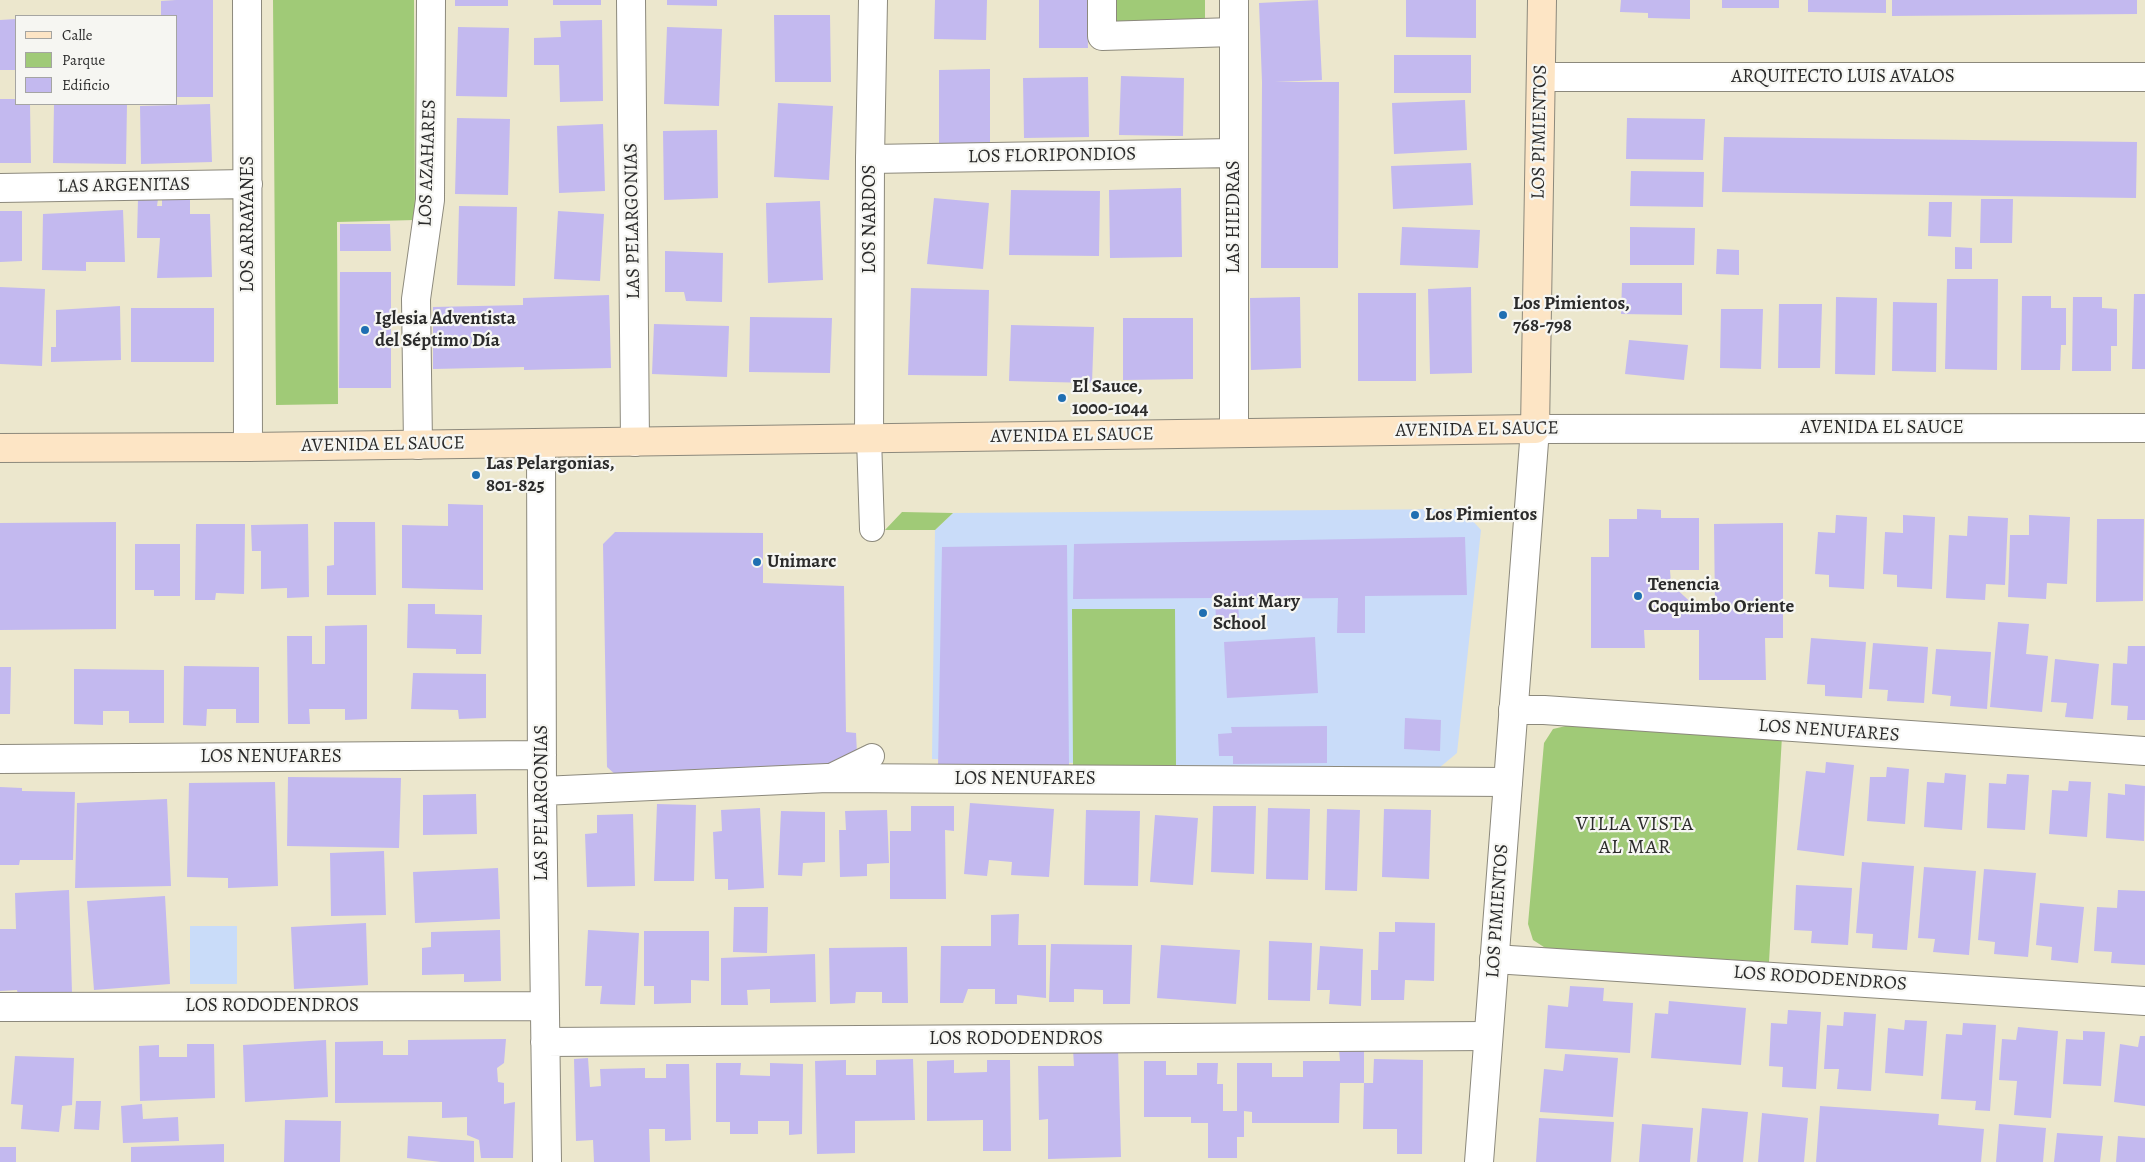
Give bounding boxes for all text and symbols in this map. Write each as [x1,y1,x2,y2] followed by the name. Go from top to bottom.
[15,15,178,105] legend
[62,25,92,45] text: Calle
[62,50,105,70] text: Parque
[1527,64,1553,200] street label: LOS PIMIENTOS
[1731,66,1955,88] street label: ARQUITECTO LUIS AVALOS
[62,75,110,95] text: Edificio
[414,99,442,227] street label: LOS AZAHARES
[620,142,646,300] street label: LAS PELARGONIAS
[968,143,1136,169] street label: LOS FLORIPONDIOS
[237,156,259,292] street label: LOS ARRAYANES
[1223,160,1245,274] street label: LAS HIEDRAS
[859,164,881,274] street label: LOS NARDOS
[57,173,191,199] street label: LAS ARGENITAS
[1513,293,1630,337] place label: Los Pimientos, 768-798
[375,308,516,352] place label: Iglesia Adventista del Séptimo Día
[1497,309,1509,321] marker: Los Pimientos, 768-798
[359,324,371,336] marker: Iglesia Adventista del Séptimo Día
[1072,376,1148,420] place label: El Sauce, 1000-1044
[1056,392,1068,404] marker: El Sauce, 1000-1044
[1395,417,1559,443] street label: AVENIDA EL SAUCE
[1800,417,1964,439] street label: AVENIDA EL SAUCE
[990,423,1154,449] street label: AVENIDA EL SAUCE
[301,432,465,458] street label: AVENIDA EL SAUCE
[486,453,615,497] place label: Las Pelargonias, 801-825
[470,469,482,481] marker: Las Pelargonias, 801-825
[1425,504,1537,526] place label: Los Pimientos
[1409,509,1421,521] marker: Los Pimientos
[767,551,836,573] place label: Unimarc
[751,556,763,568] marker: Unimarc
[1648,574,1794,618] place label: Tenencia Coquimbo Oriente
[1632,590,1644,602] marker: Tenencia Coquimbo Oriente
[1213,591,1300,635] place label: Saint Mary School
[1197,607,1209,619] marker: Saint Mary School
[1758,715,1900,747] street label: LOS NENUFARES
[531,725,553,881] street label: LAS PELARGONIAS
[200,746,342,768] street label: LOS NENUFARES
[954,768,1096,790] street label: LOS NENUFARES
[1574,813,1696,860] district label: VILLA VISTA AL MAR
[1482,843,1514,979] street label: LOS PIMIENTOS
[1732,962,1908,996] street label: LOS RODODENDROS
[185,995,359,1017] street label: LOS RODODENDROS
[929,1028,1103,1050] street label: LOS RODODENDROS

